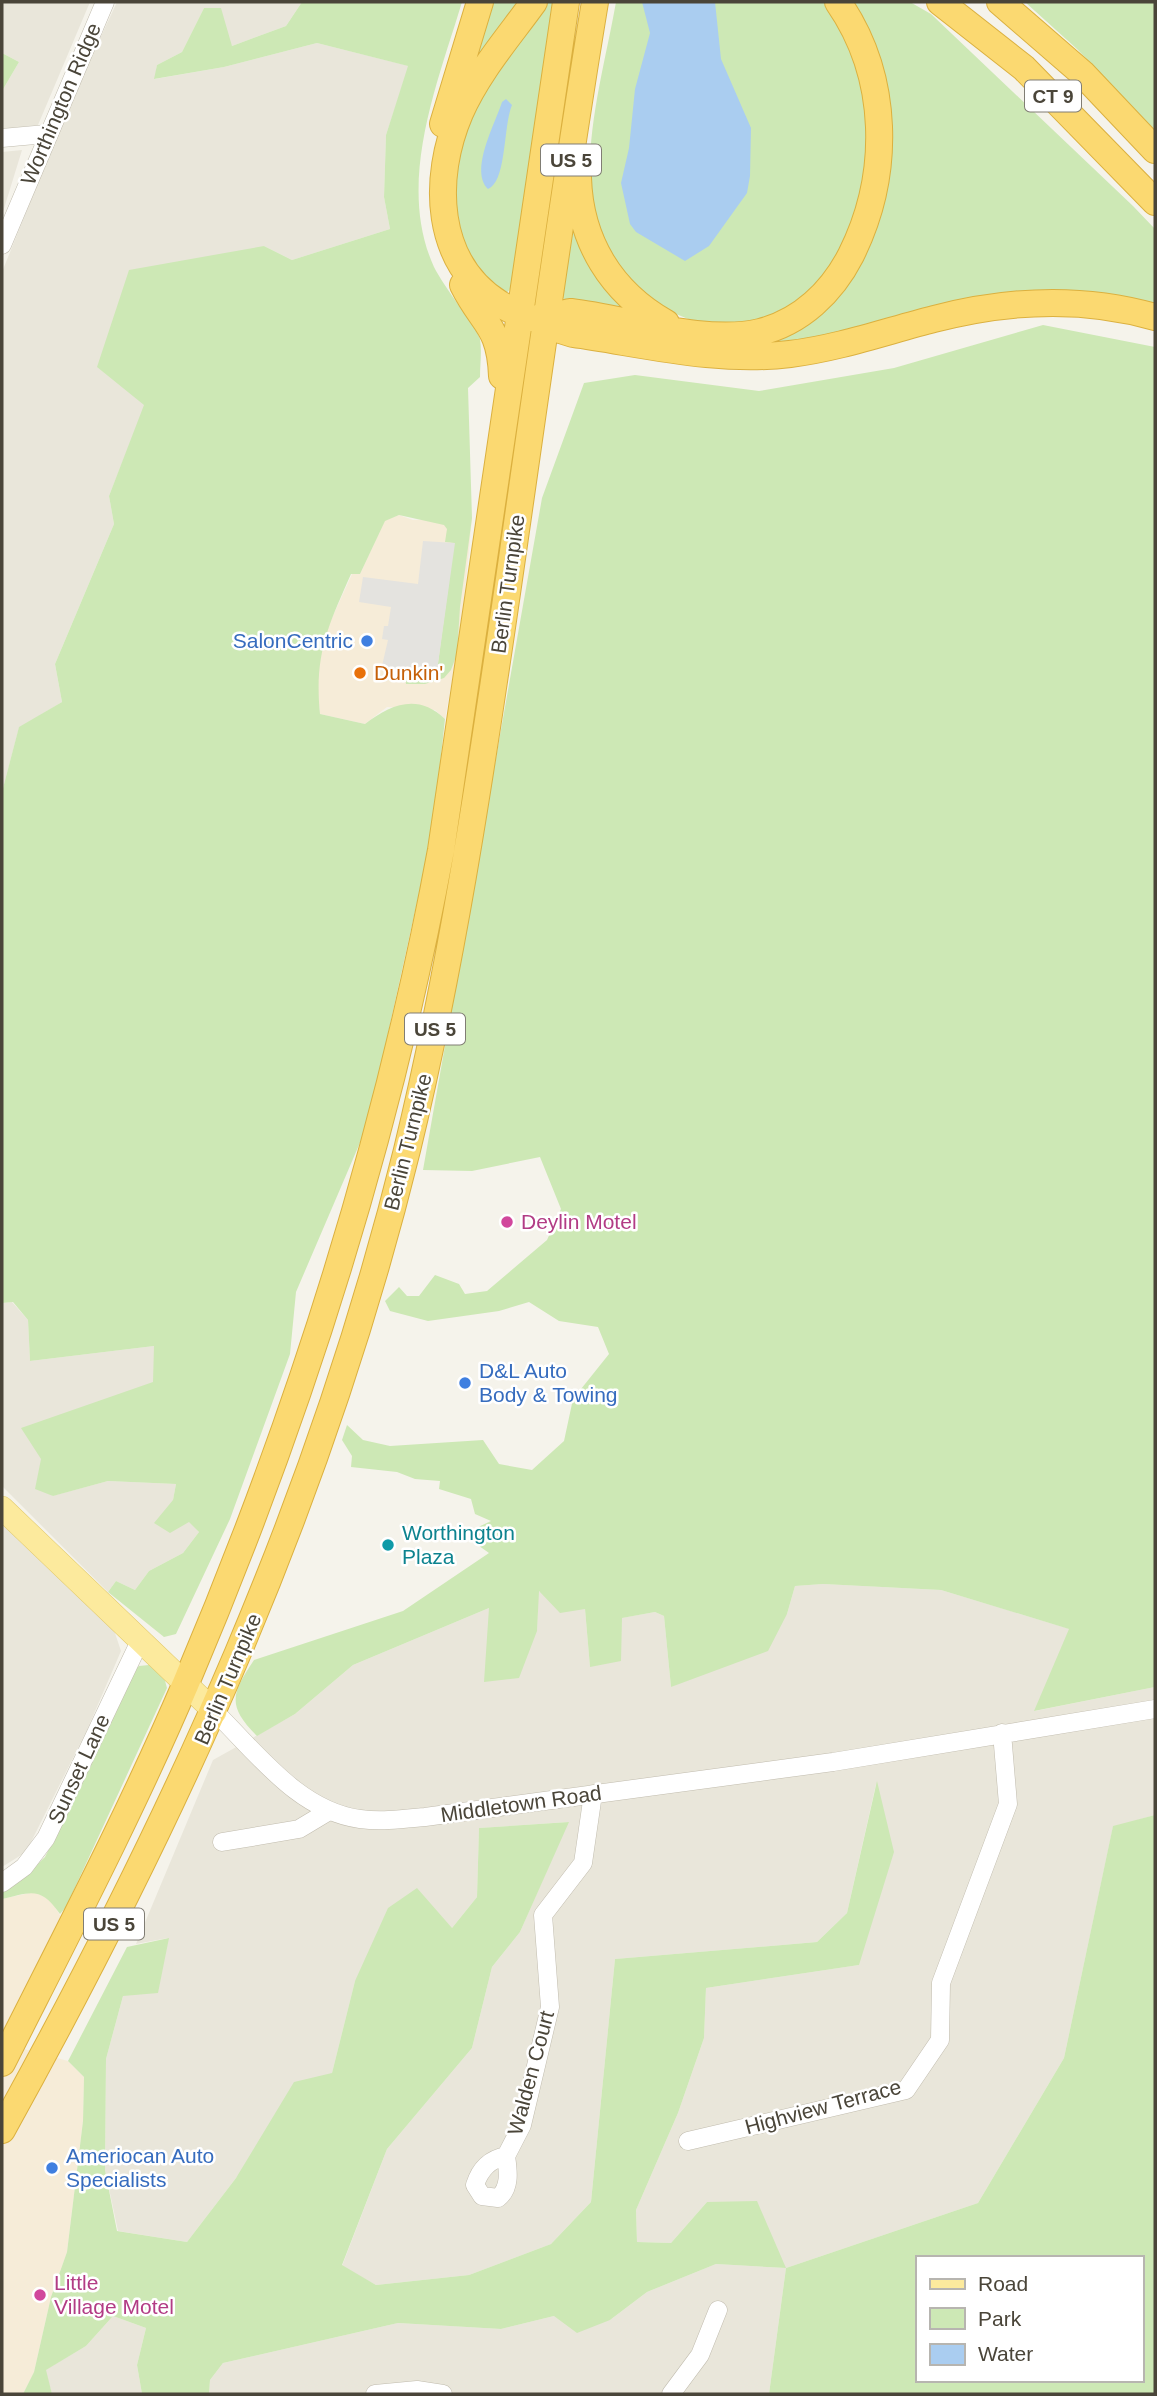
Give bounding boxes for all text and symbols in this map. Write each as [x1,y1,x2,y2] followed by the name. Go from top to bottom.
[16,19,105,188] street label: Worthington Ridge
[1025,80,1081,111] road number: CT 9
[541,144,601,176] road number: US 5
[486,513,529,655] street label: Berlin Turnpike
[233,629,353,652] place label: SalonCentric
[359,633,375,649] marker: SalonCentric
[374,661,443,684] place label: Dunkin'
[352,665,368,681] marker: Dunkin'
[405,1014,465,1044] road number: US 5
[379,1071,436,1213] street label: Berlin Turnpike
[521,1210,637,1233] place label: Deylin Motel
[499,1214,515,1230] marker: Deylin Motel
[479,1359,618,1406] place label: D&L Auto Body & Towing
[457,1375,473,1391] marker: D&L Auto Body & Towing
[402,1521,515,1568] place label: Worthington Plaza
[380,1537,396,1553] marker: Worthington Plaza
[190,1610,265,1748] street label: Berlin Turnpike
[43,1710,114,1827] street label: Sunset Lane
[439,1781,603,1826] street label: Middletown Road
[84,1908,144,1940] road number: US 5
[503,2008,558,2137] street label: Walden Court
[742,2075,903,2138] street label: Highview Terrace
[66,2144,214,2191] place label: Ameriocan Auto Specialists
[44,2160,60,2176] marker: Ameriocan Auto Specialists
[916,2256,1143,2382] legend
[54,2271,174,2318] place label: Little Village Motel
[978,2272,1028,2295] text: Road
[32,2287,48,2303] marker: Little Village Motel
[978,2307,1022,2330] text: Park
[978,2342,1033,2365] text: Water

